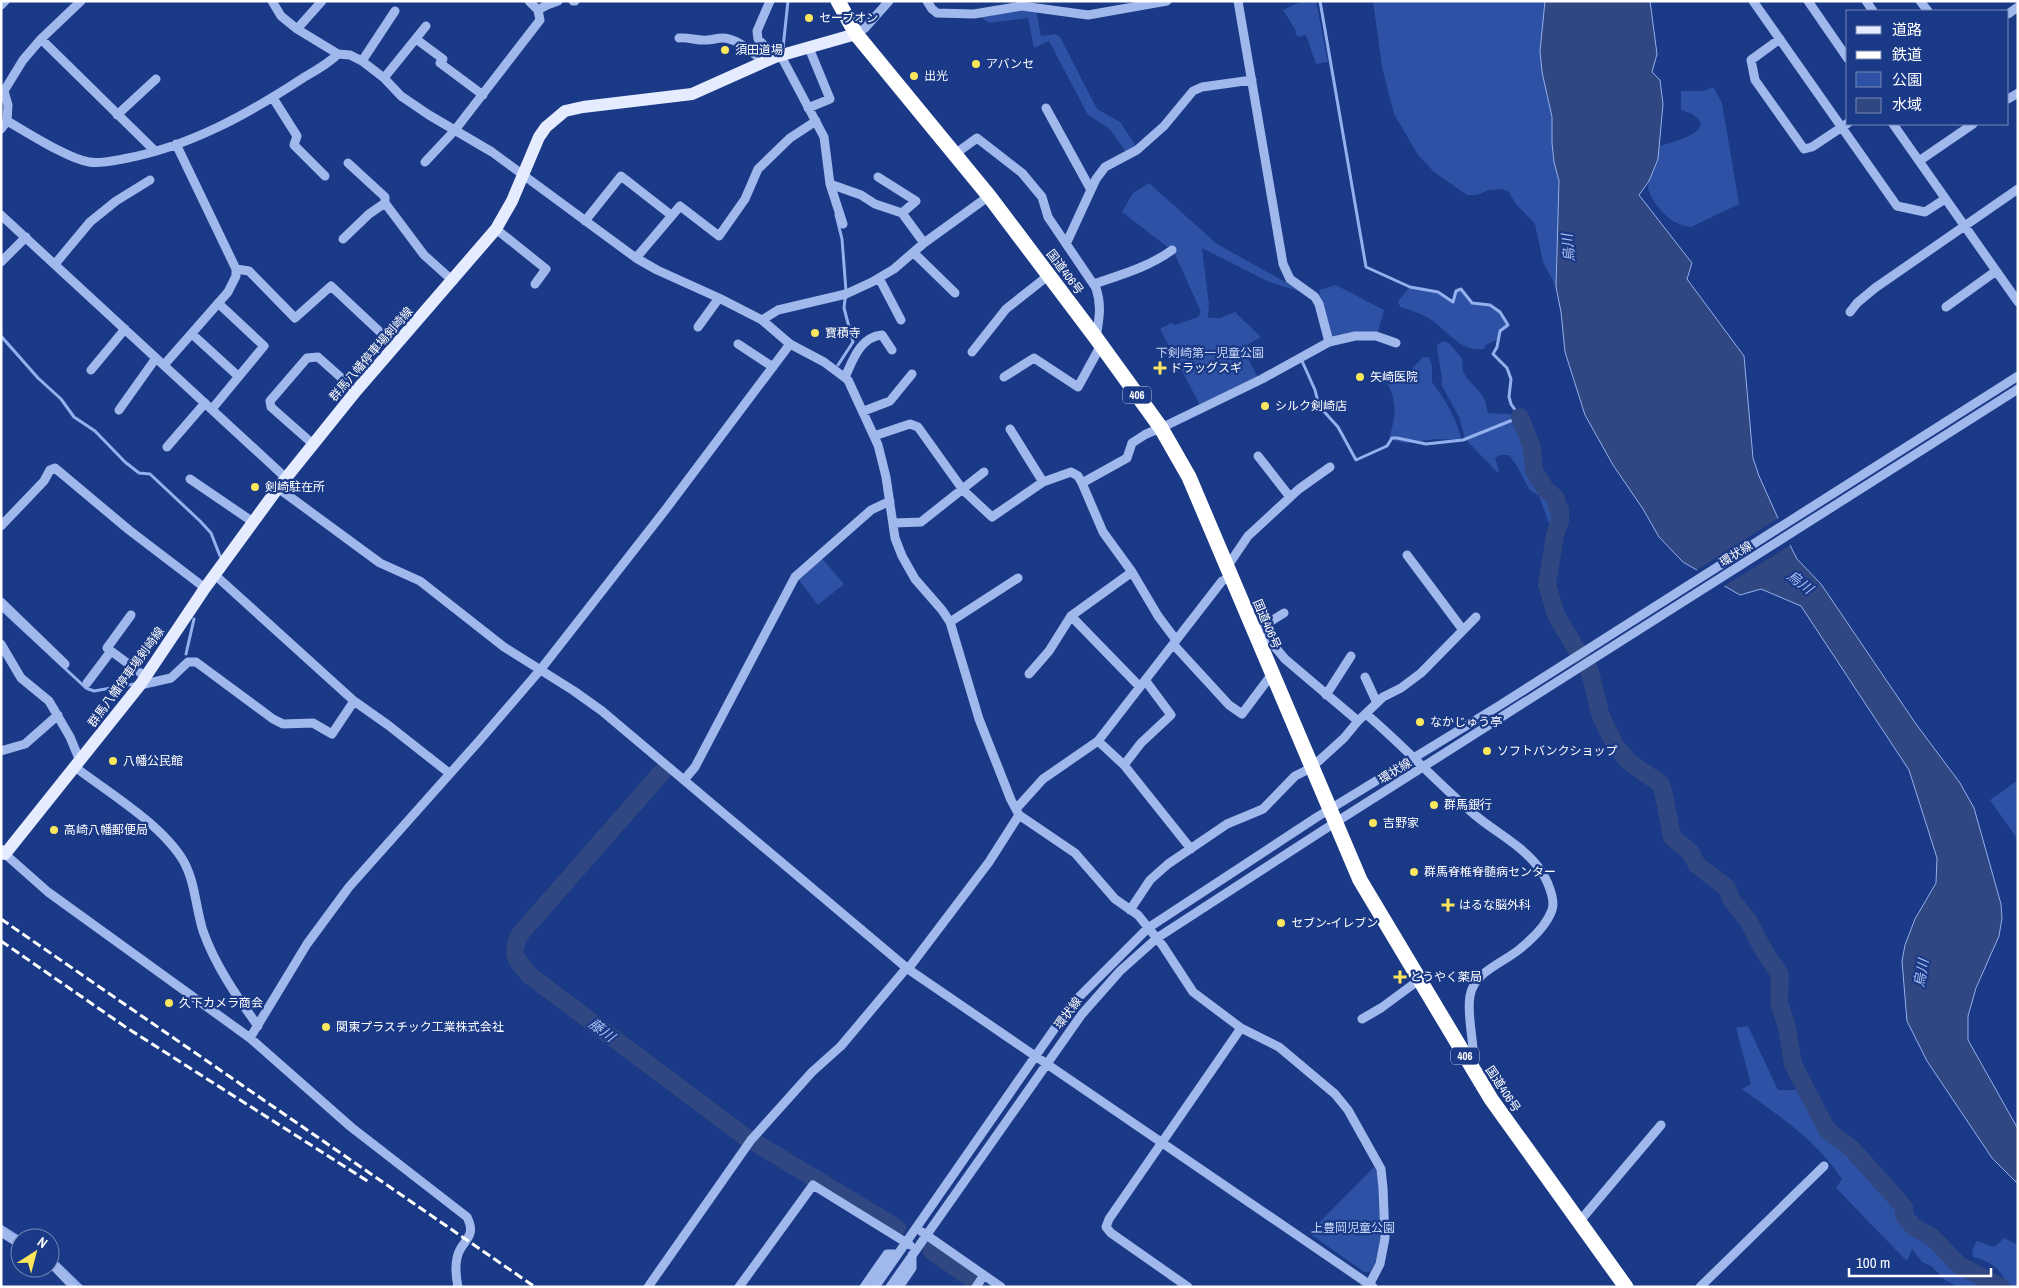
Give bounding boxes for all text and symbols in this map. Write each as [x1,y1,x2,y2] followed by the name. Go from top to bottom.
[819,10,878,26] place label: セーブオン
[1846,10,2009,125] legend
[803,12,815,24] marker: セーブオン
[1892,19,1922,40] text: 道路
[735,42,783,58] place label: 須田道場
[719,44,731,56] marker: 須田道場
[1892,44,1922,65] text: 鉄道
[986,56,1034,72] place label: アバンセ
[970,58,982,70] marker: アバンセ
[924,68,948,84] place label: 出光
[1892,69,1922,90] text: 公園
[908,70,920,82] marker: 出光
[1892,94,1922,115] text: 水域
[1558,231,1578,263] water label: 烏川
[1043,246,1087,298] street label: 国道406号
[326,303,416,405] street label: 群馬八幡停車場剣崎線
[825,325,861,341] place label: 寶積寺
[809,327,821,339] marker: 寶積寺
[1156,345,1264,361] park label: 下剣崎第一児童公園
[1170,360,1242,376] place label: ドラッグスギ
[1154,362,1166,374] marker: ドラッグスギ
[1370,369,1418,385] place label: 矢崎医院
[1354,371,1366,383] marker: 矢崎医院
[1123,386,1151,404] road number: 406
[1275,398,1347,414] place label: シルク剣崎店
[1259,400,1271,412] marker: シルク剣崎店
[265,479,325,495] place label: 剣崎駐在所
[249,481,261,493] marker: 剣崎駐在所
[1716,538,1756,570] street label: 環状線
[1783,566,1818,599] water label: 烏川
[1249,597,1285,651] street label: 国道406号
[84,624,168,730] street label: 群馬八幡停車場剣崎線
[1430,714,1502,730] place label: なかじゅう亭
[1414,716,1426,728] marker: なかじゅう亭
[1497,743,1618,759] place label: ソフトバンクショップ
[1481,745,1493,757] marker: ソフトバンクショップ
[123,753,183,769] place label: 八幡公民館
[107,755,119,767] marker: 八幡公民館
[1375,755,1415,787] street label: 環状線
[1444,797,1492,813] place label: 群馬銀行
[1428,799,1440,811] marker: 群馬銀行
[1383,815,1419,831] place label: 吉野家
[1367,817,1379,829] marker: 吉野家
[64,822,148,838] place label: 高崎八幡郵便局
[48,824,60,836] marker: 高崎八幡郵便局
[1424,864,1556,880] place label: 群馬脊椎脊髄病センター
[1408,866,1420,878] marker: 群馬脊椎脊髄病センター
[1459,897,1531,913] place label: はるな脳外科
[1441,898,1455,912] marker: はるな脳外科
[1291,915,1378,931] place label: セブン-イレブン
[1275,917,1287,929] marker: セブン-イレブン
[1910,956,1933,988] water label: 烏川
[1410,969,1482,985] place label: とうやく薬局
[1394,971,1406,983] marker: とうやく薬局
[1051,994,1085,1032] street label: 環状線
[179,995,263,1011] place label: 久下カメラ商会
[163,997,175,1009] marker: 久下カメラ商会
[585,1014,620,1047] water label: 藤川
[336,1019,504,1035] place label: 関東プラスチック工業株式会社
[320,1021,332,1033] marker: 関東プラスチック工業株式会社
[1451,1048,1479,1064] road number: 406
[1482,1063,1524,1115] street label: 国道406号
[1311,1220,1395,1236] park label: 上豊岡児童公園
[10,1228,60,1278] north arrow
[34,1233,51,1252] text: N
[1849,1246,1992,1278] scale bar
[1856,1252,1890,1273] text: 100 m

